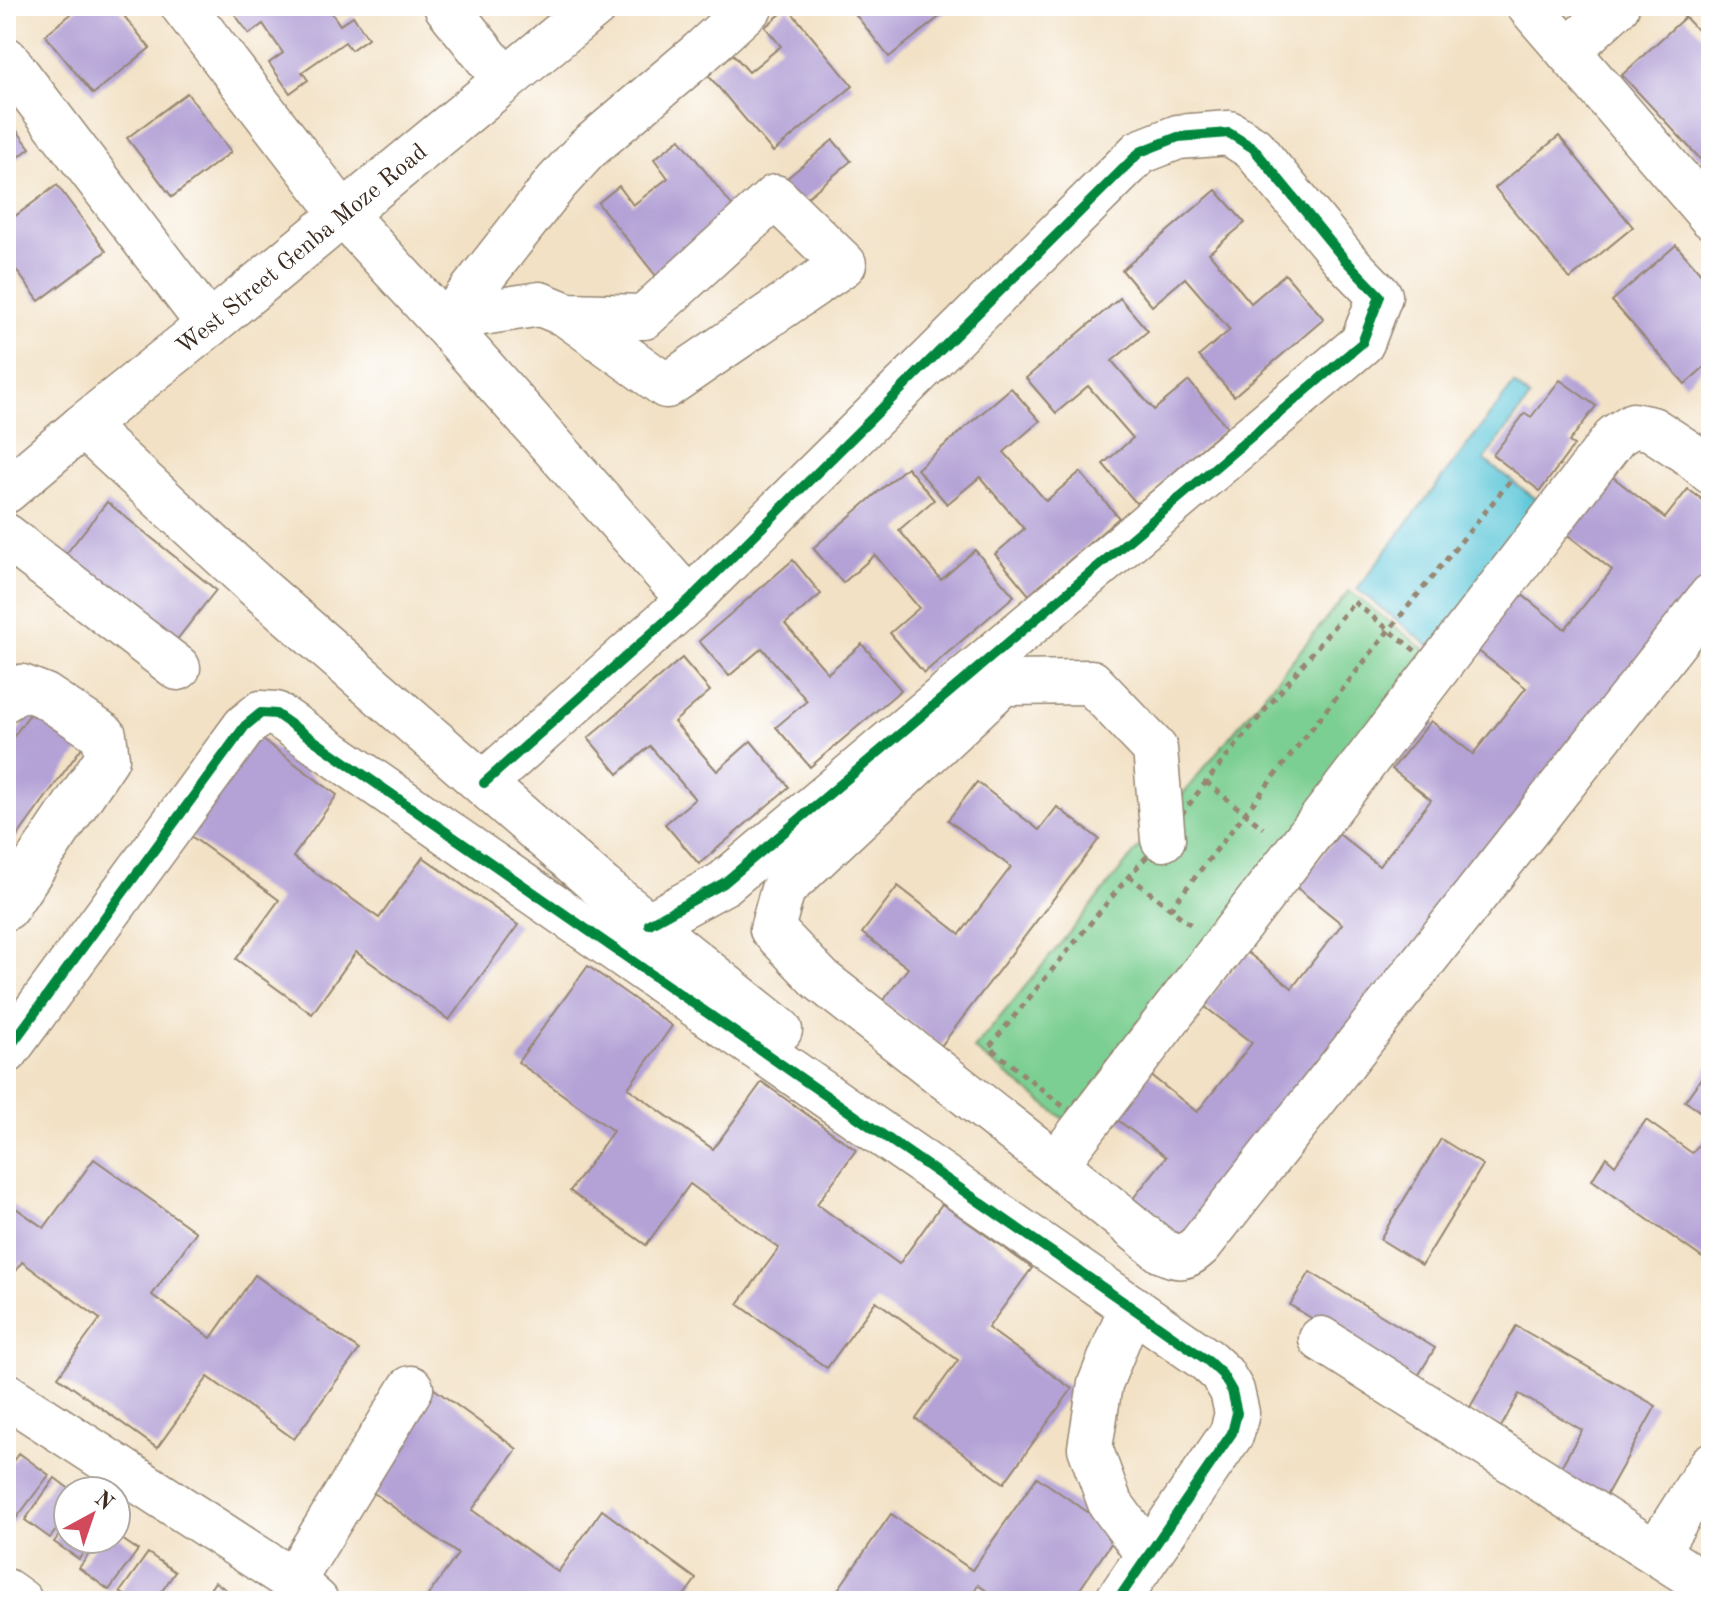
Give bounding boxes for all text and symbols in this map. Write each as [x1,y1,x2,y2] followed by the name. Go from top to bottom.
[173,140,432,360] street label: West Street Genba Moze Road
[52,1475,132,1555] north arrow
[90,1487,117,1515] text: N

